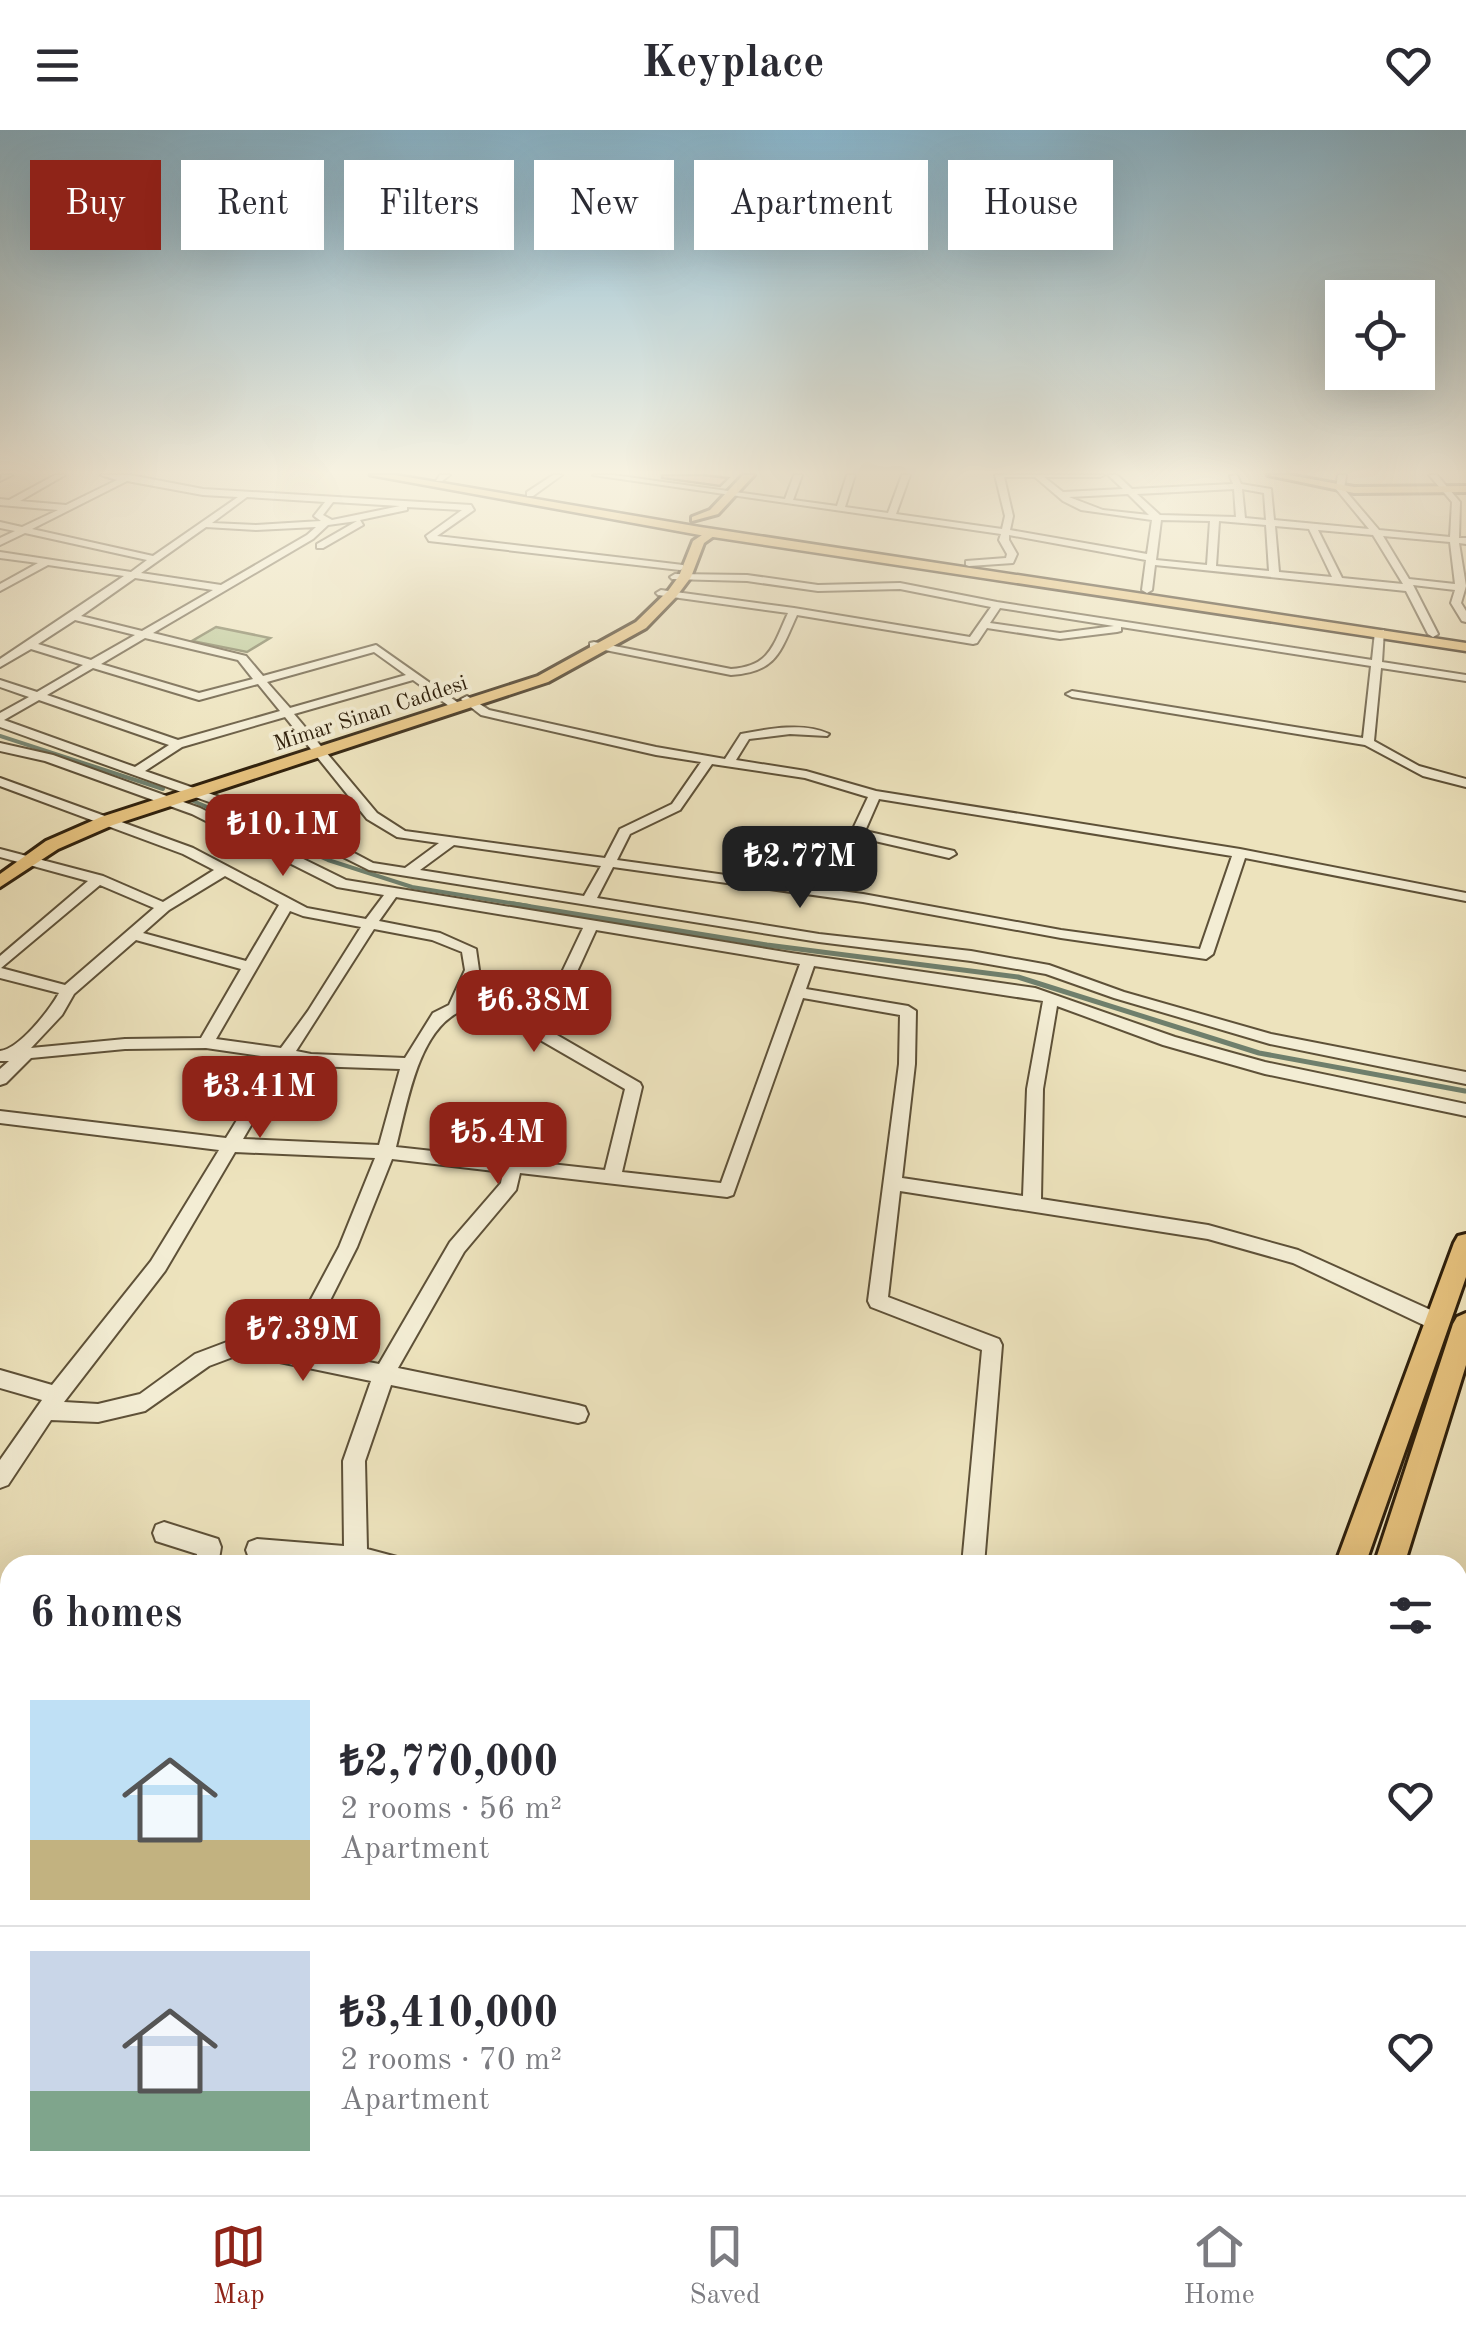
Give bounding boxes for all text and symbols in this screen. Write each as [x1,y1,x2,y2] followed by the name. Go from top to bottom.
[30,38,85,93] icon: menu
[1381,38,1436,93] icon: heart
[642,42,824,87] text: Keyplace
[30,160,161,250] chip: Buy
[181,160,324,250] chip: Rent
[344,160,514,250] chip: Filters
[534,160,674,250] chip: New
[694,160,928,250] chip: Apartment
[948,160,1113,250] chip: House
[1325,280,1435,390] map controls
[1325,280,1435,390] button: locate
[271,672,470,756] street label: Mimar Sinan Caddesi
[202,794,364,879] pin: ₺10.1M
[227,810,339,842] text: ₺10.1M
[719,826,881,911] pin: ₺2.77M
[744,842,856,874] text: ₺2.77M
[453,970,615,1055] pin: ₺6.38M
[478,986,590,1018] text: ₺6.38M
[179,1056,341,1141] pin: ₺3.41M
[204,1072,316,1104] text: ₺3.41M
[428,1102,568,1187] pin: ₺5.4M
[452,1118,544,1150] text: ₺5.4M
[222,1299,384,1384] pin: ₺7.39M
[247,1315,359,1347] text: ₺7.39M
[1383,1588,1438,1643] icon: filters
[30,1594,182,1636] text: 6 homes
[110,1740,230,1860] icon: home
[340,1743,558,1785] text: ₺2,770,000
[1383,1773,1438,1828] icon: heart
[340,1794,562,1826] text: 2 rooms · 56 m²
[340,1834,490,1866] text: Apartment
[110,1991,230,2111] icon: home
[340,1994,558,2036] text: ₺3,410,000
[1383,2024,1438,2079] icon: heart
[340,2045,562,2077] text: 2 rooms · 70 m²
[340,2085,490,2117] text: Apartment
[211,2219,266,2314] tab: Map
[689,2219,761,2314] tab: Saved
[1183,2219,1255,2314] tab: Home

